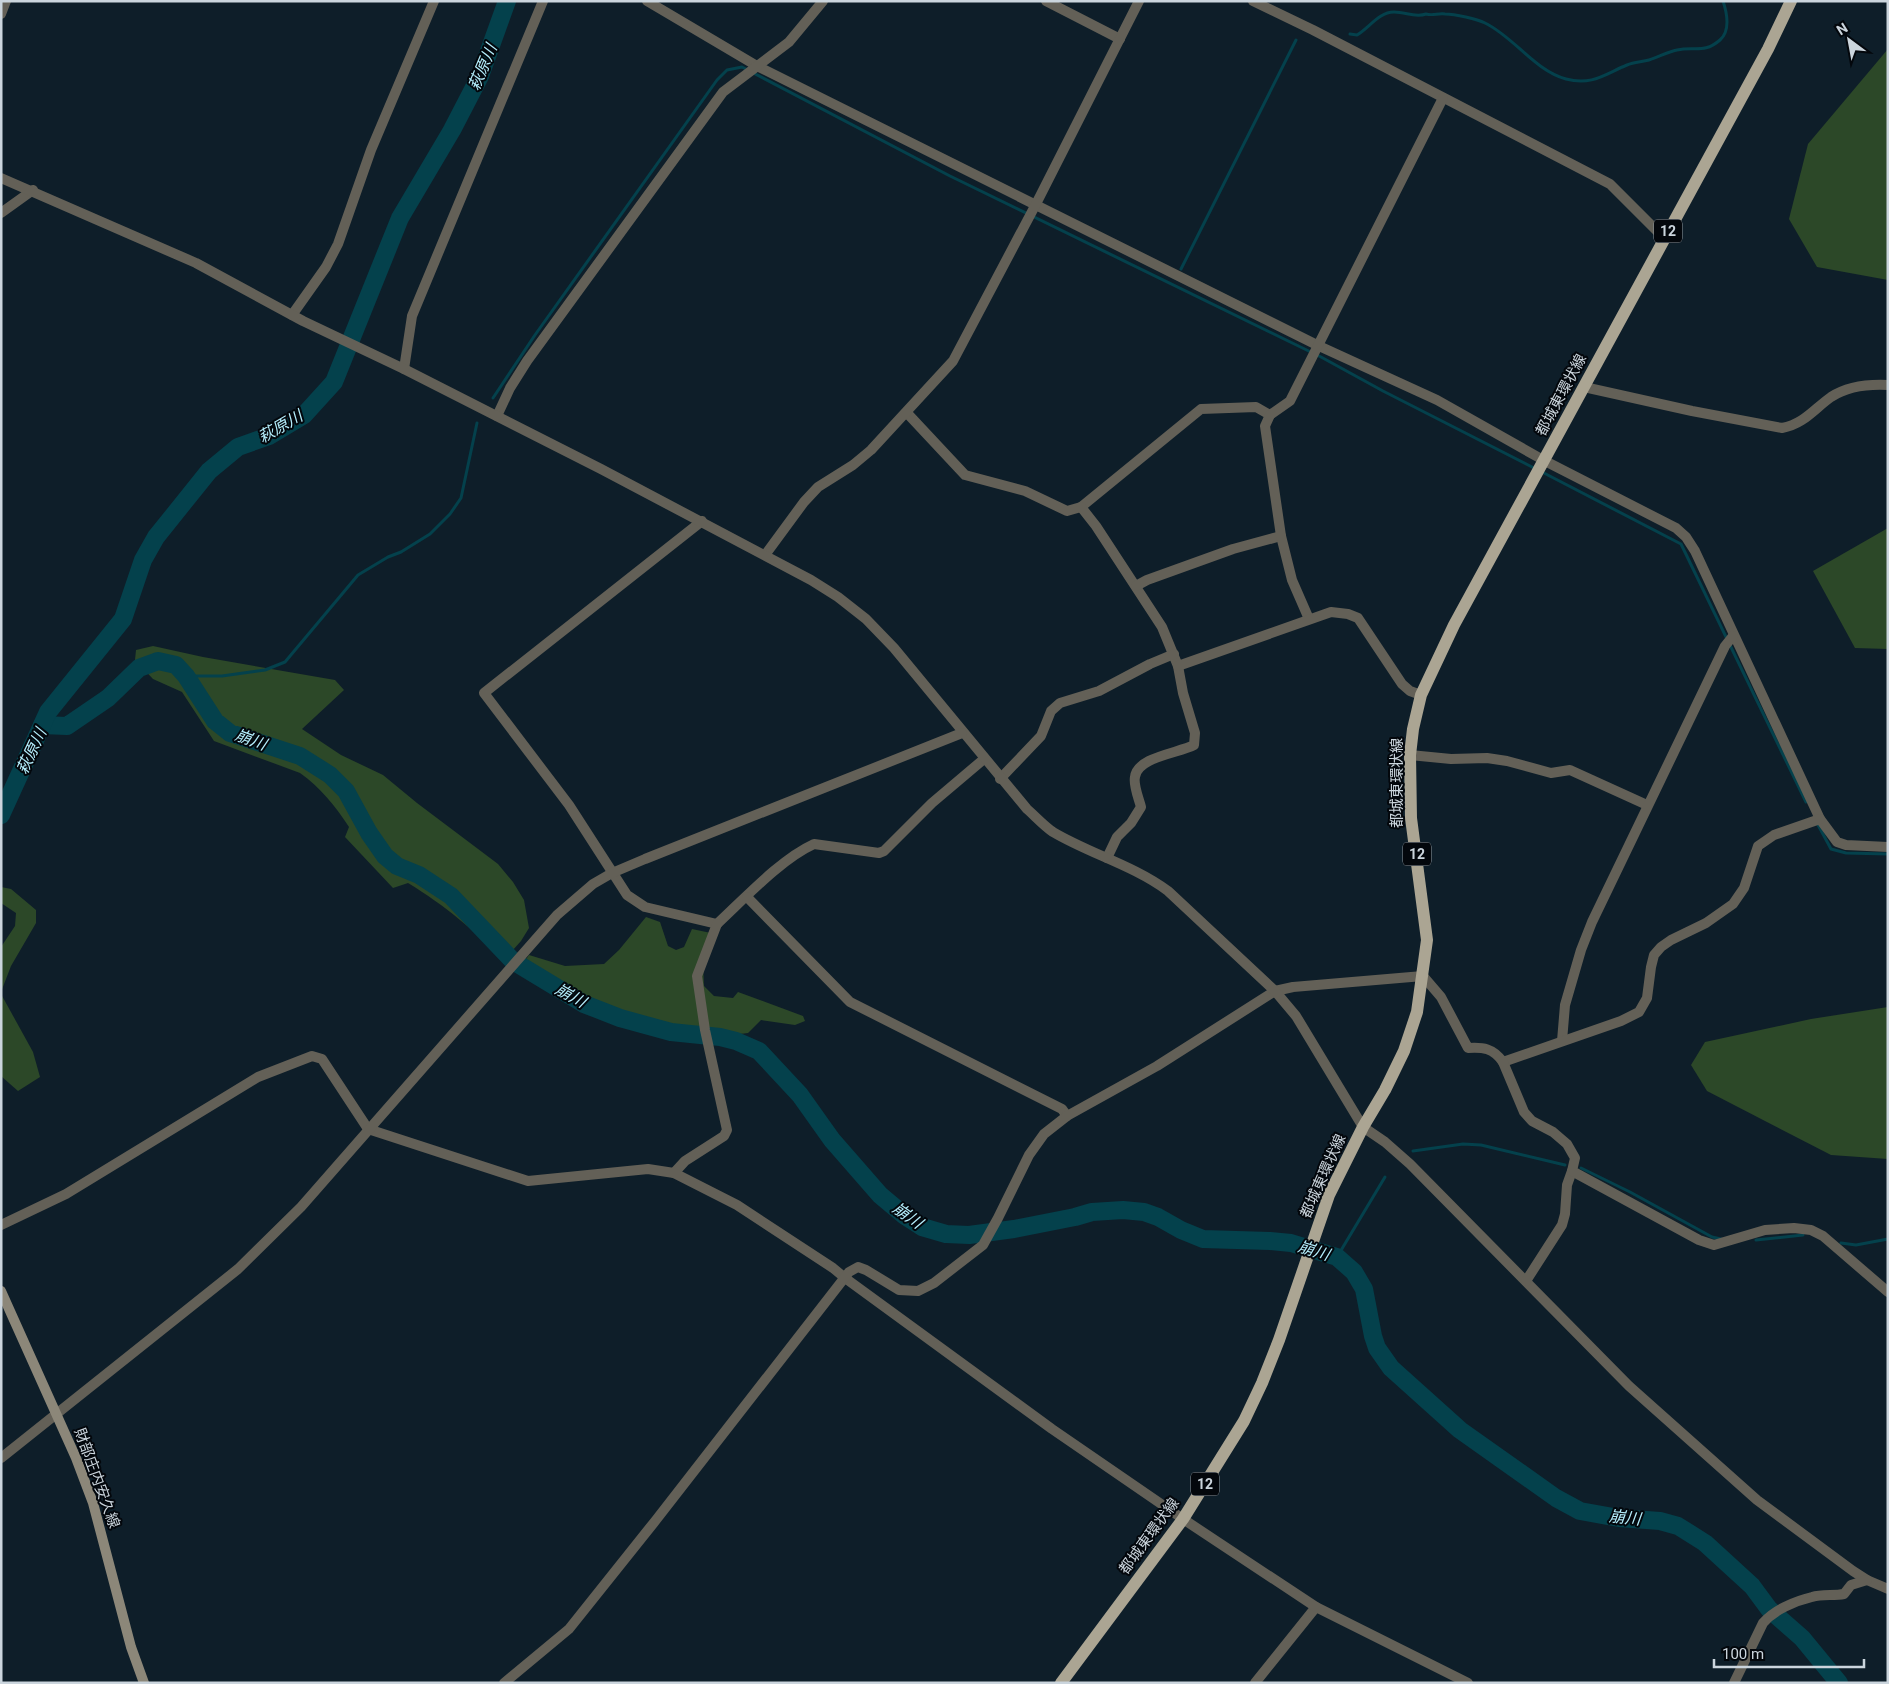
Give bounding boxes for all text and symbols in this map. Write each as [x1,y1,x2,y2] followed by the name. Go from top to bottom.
[1824,15,1874,65] north arrow
[1834,20,1851,38] text: N
[464,40,501,93] water label: 萩原川
[1654,220,1682,242] road number: 12
[1532,351,1590,439] street label: 都城東環状線
[255,405,308,447] water label: 萩原川
[13,724,51,777] water label: 萩原川
[233,725,271,755] water label: 崩川
[1388,738,1406,828] street label: 都城東環状線
[1403,842,1431,866] road number: 12
[552,979,591,1012] water label: 崩川
[1296,1131,1350,1221] street label: 都城東環状線
[889,1198,928,1234] water label: 崩川
[1296,1237,1334,1265] water label: 崩川
[71,1426,123,1530] street label: 財部庄内安久線
[1191,1472,1219,1496] road number: 12
[1115,1494,1183,1578] street label: 都城東環状線
[1608,1506,1644,1529] water label: 崩川
[1714,1636,1864,1668] scale bar
[1722,1645,1764,1663] text: 100 m

